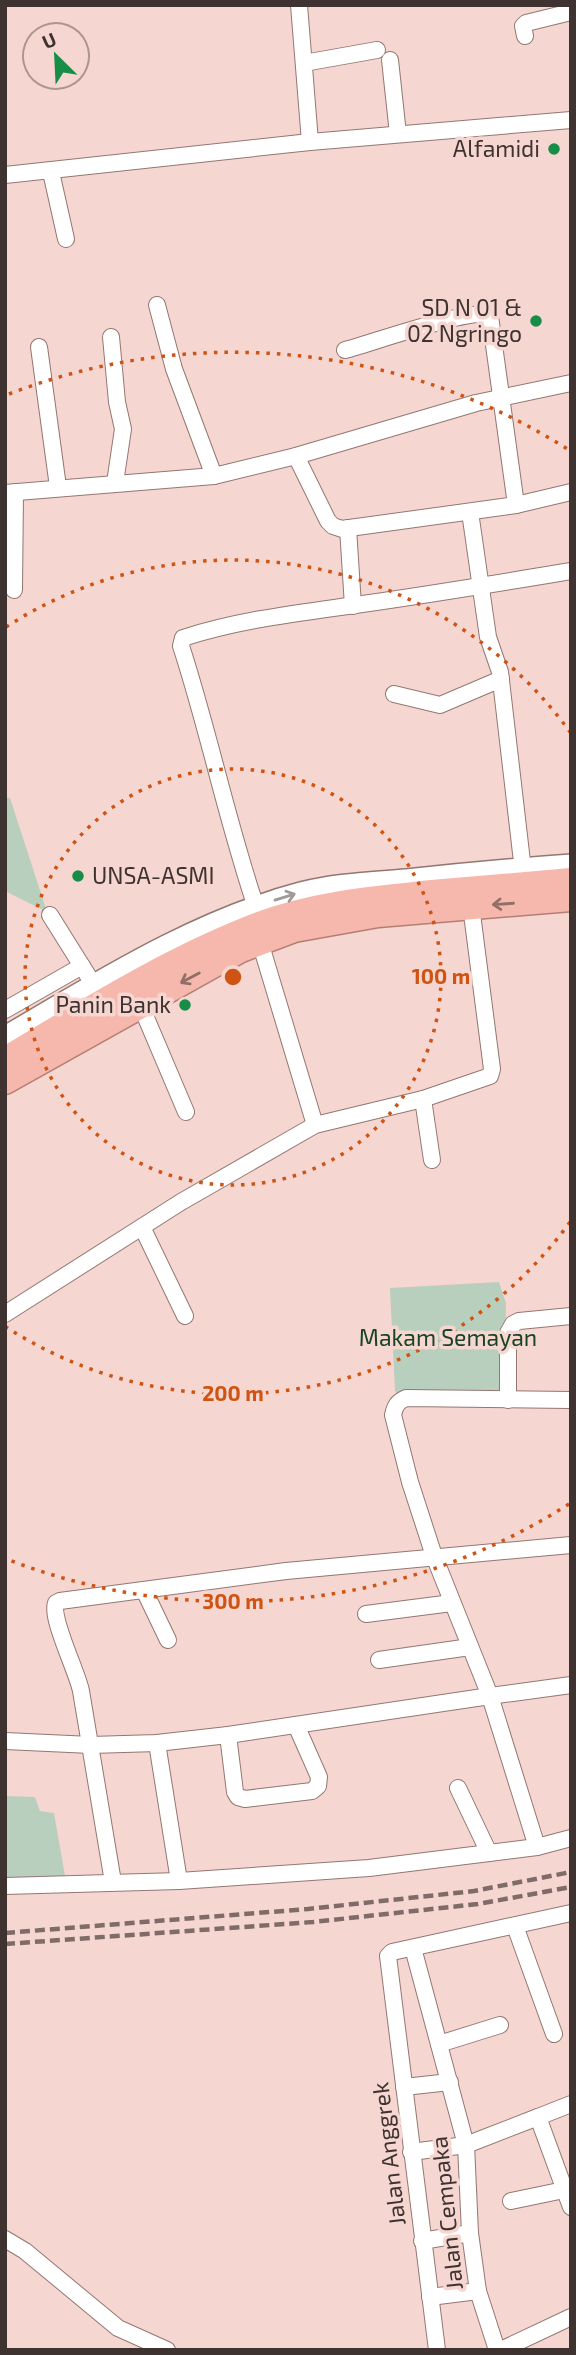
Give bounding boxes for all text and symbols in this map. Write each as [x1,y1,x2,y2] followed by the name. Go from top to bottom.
[21,21,91,91] north arrow
[38,27,60,53] text: U
[453,134,540,162] place label: Alfamidi
[546,141,562,157] marker: Alfamidi
[407,293,522,347] place label: SD N 01 & 02 Ngringo
[528,313,544,329] marker: SD N 01 & 02 Ngringo
[92,861,214,889] place label: UNSA-ASMI
[70,868,86,884] marker: UNSA-ASMI
[274,890,296,903] one-way arrow
[492,898,514,911] one-way arrow
[412,963,470,988] text: 100 m
[221,965,245,989] centre of rings
[180,971,200,985] one-way arrow
[55,990,171,1018] place label: Panin Bank
[177,997,193,1013] marker: Panin Bank
[359,1323,537,1351] park label: Makam Semayan
[202,1380,264,1405] text: 200 m
[202,1588,264,1613] text: 300 m
[365,2081,411,2227] street label: Jalan Anggrek
[424,2135,468,2291] street label: Jalan Cempaka

